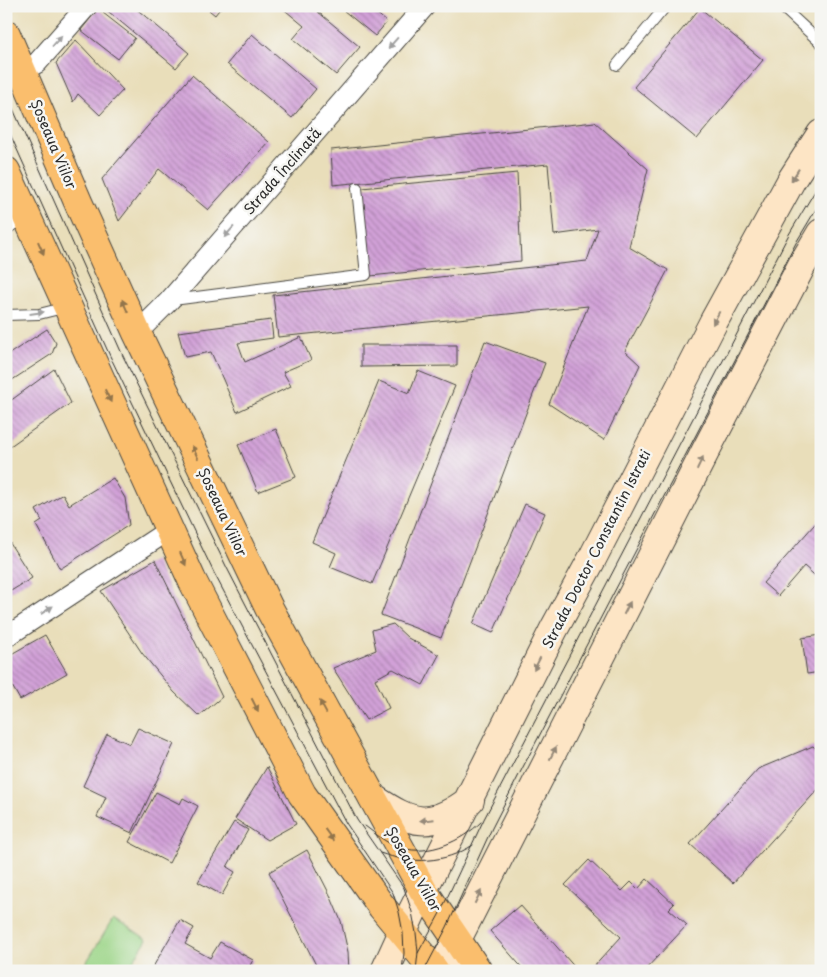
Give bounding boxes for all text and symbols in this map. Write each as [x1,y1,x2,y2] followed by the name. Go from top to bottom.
[51,36,63,48] one-way arrow
[388,37,399,49] one-way arrow
[26,96,83,193] street label: Șoseaua Viilor
[238,123,326,219] street label: Strada Înclinată
[790,169,799,182] one-way arrow
[223,225,235,237] one-way arrow
[37,241,45,255] one-way arrow
[121,299,129,313] one-way arrow
[29,309,45,317] one-way arrow
[712,310,720,325] one-way arrow
[105,389,113,403] one-way arrow
[191,445,199,459] one-way arrow
[537,446,656,652] street label: Strada Doctor Constantin Istrati
[696,456,704,470] one-way arrow
[193,464,253,560] street label: Șoseaua Viilor
[179,552,187,566] one-way arrow
[623,601,631,615] one-way arrow
[40,605,54,615] one-way arrow
[533,657,541,671] one-way arrow
[251,698,259,712] one-way arrow
[319,700,328,713] one-way arrow
[549,746,557,760] one-way arrow
[418,816,434,824] one-way arrow
[381,822,447,916] street label: Șoseaua Viilor
[324,828,334,842] one-way arrow
[474,890,482,904] one-way arrow

